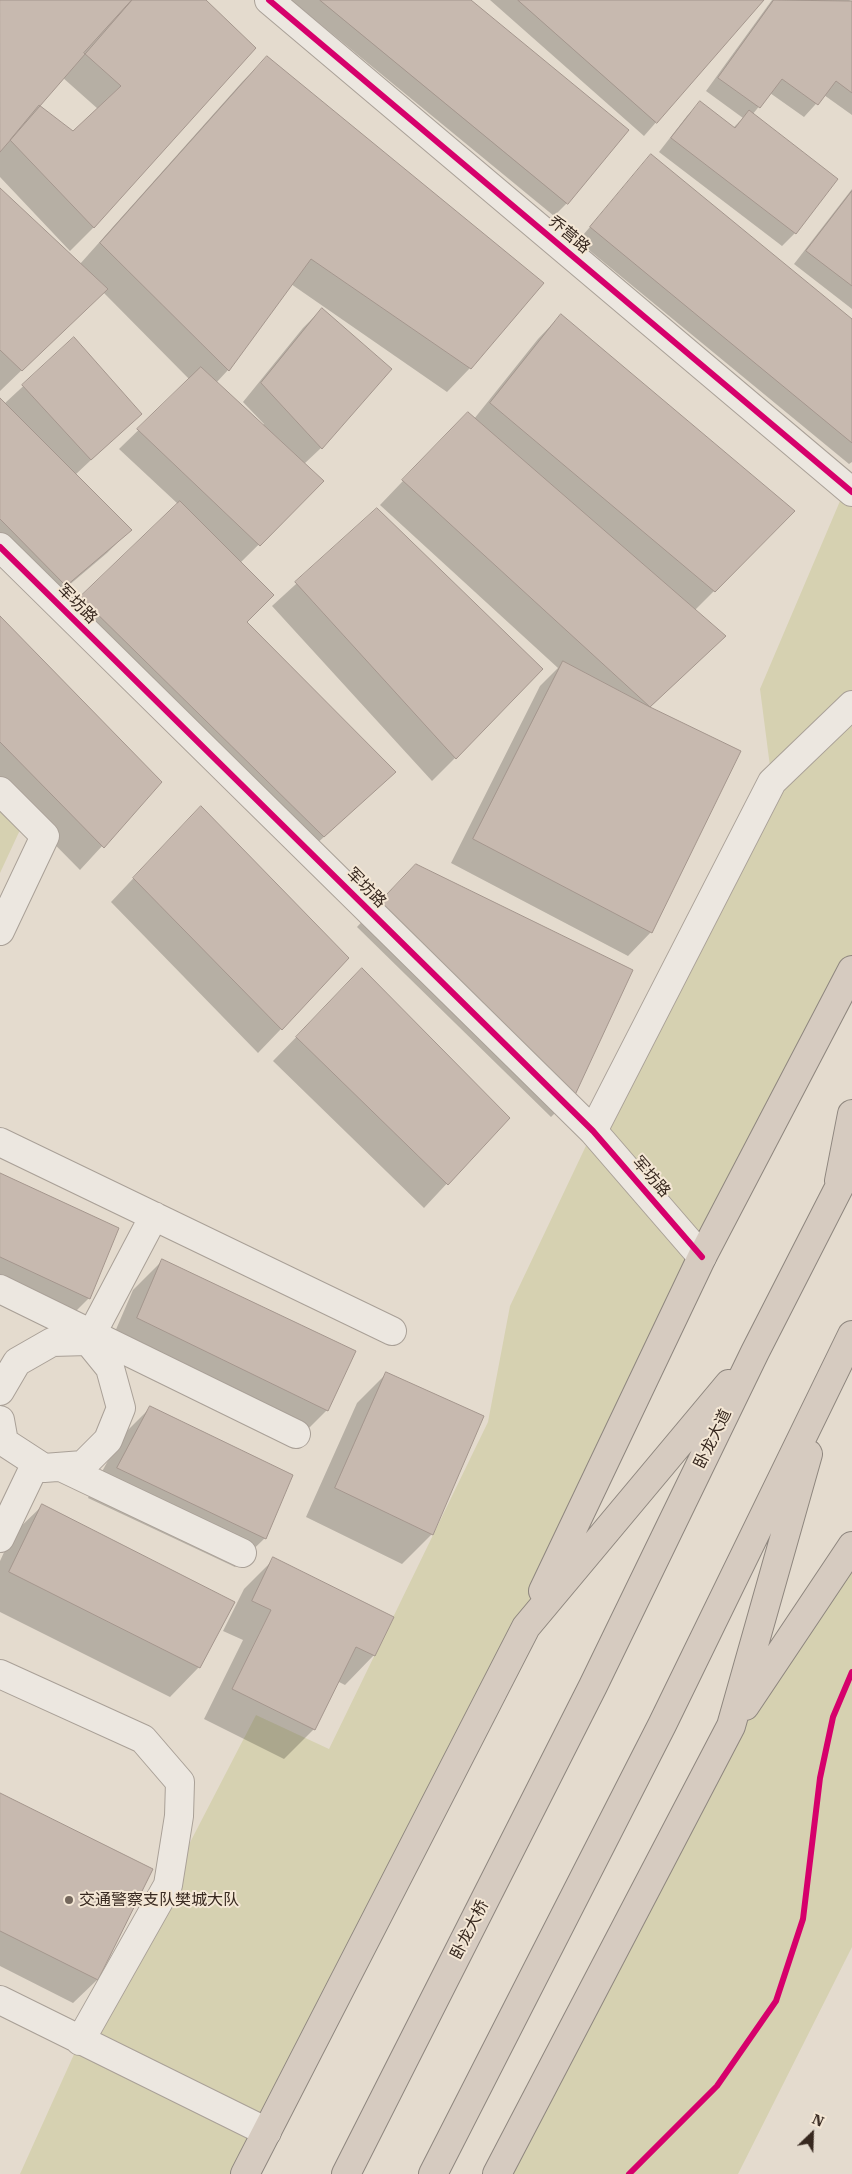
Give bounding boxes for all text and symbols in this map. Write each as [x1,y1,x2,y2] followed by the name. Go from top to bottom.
[544,212,594,258] street label: 乔营路
[53,580,101,628] street label: 军坊路
[342,864,390,912] street label: 军坊路
[628,1153,674,1201] street label: 军坊路
[690,1406,736,1472] street label: 卧龙大道
[79,1890,239,1910] place label: 交通警察支队樊城大队
[63,1894,75,1906] marker: 交通警察支队樊城大队
[447,1897,493,1963] street label: 卧龙大桥
[787,2109,837,2159] north arrow
[809,2110,827,2131] text: N

